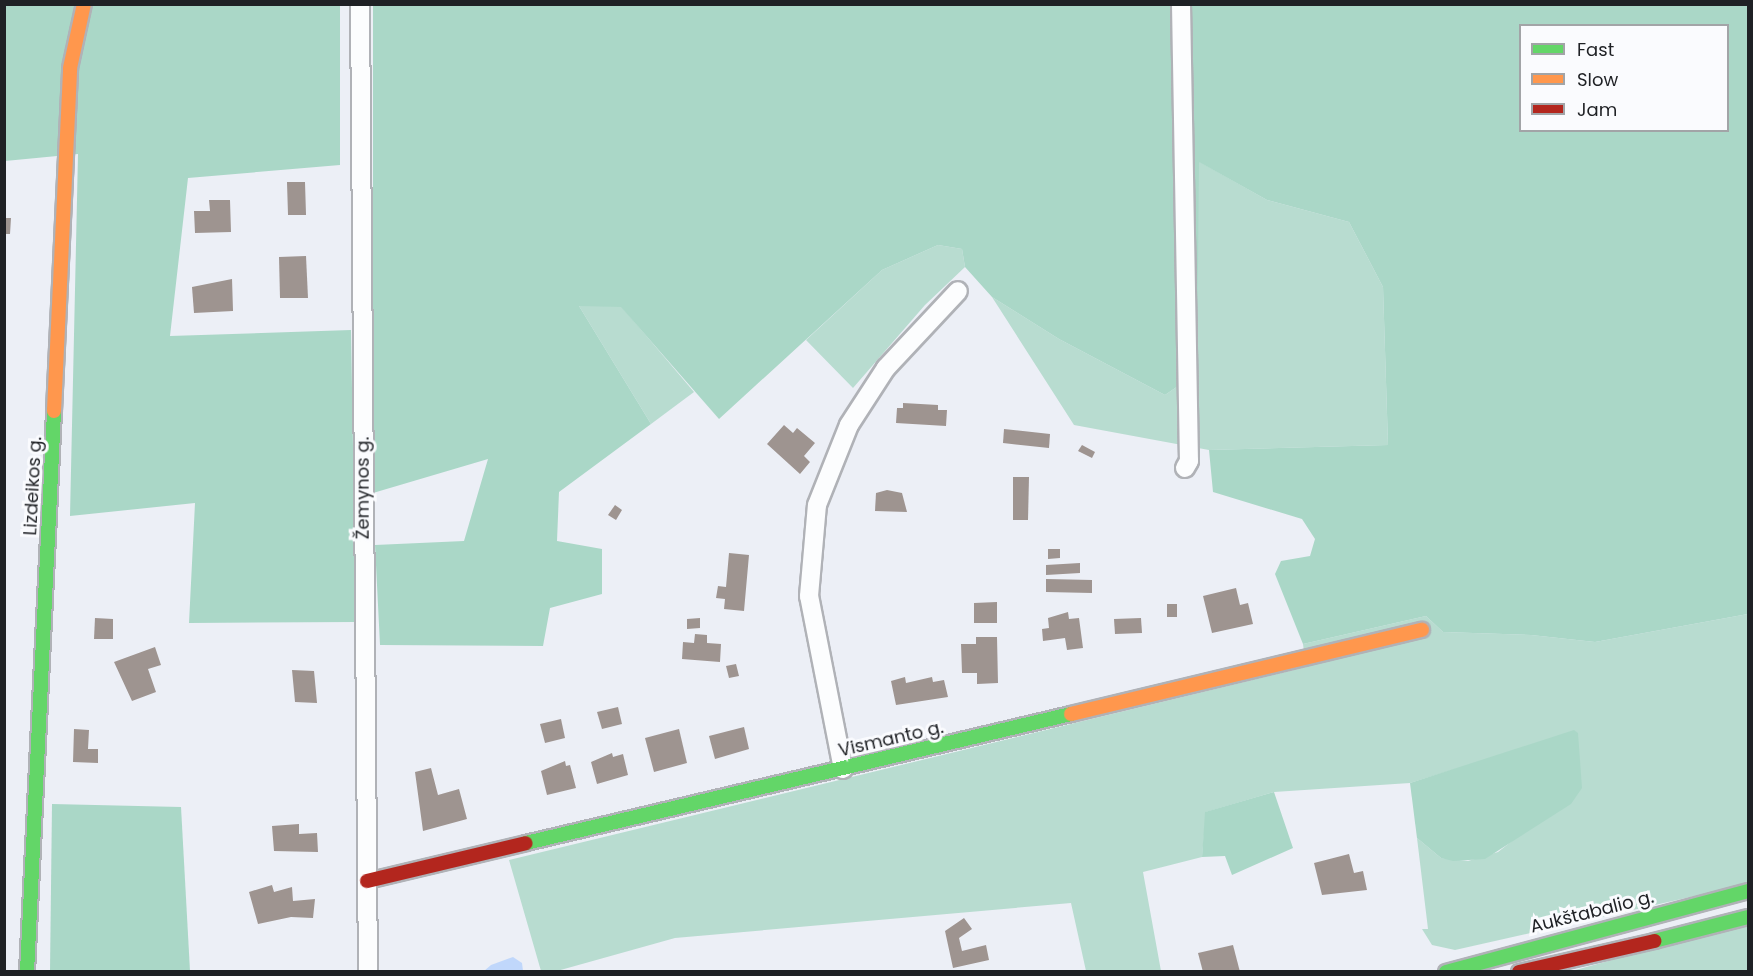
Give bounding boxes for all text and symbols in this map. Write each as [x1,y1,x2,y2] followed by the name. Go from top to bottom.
[1519,24,1729,132] legend
[1577,37,1614,62] text: Fast
[1577,67,1618,92] text: Slow
[1577,97,1617,122] text: Jam
[20,436,46,536] street label: Lizdeikos g.
[352,437,374,539] street label: Žemynos g.
[836,716,946,762] street label: Vismanto g.
[1528,886,1656,938] street label: Aukštabalio g.

